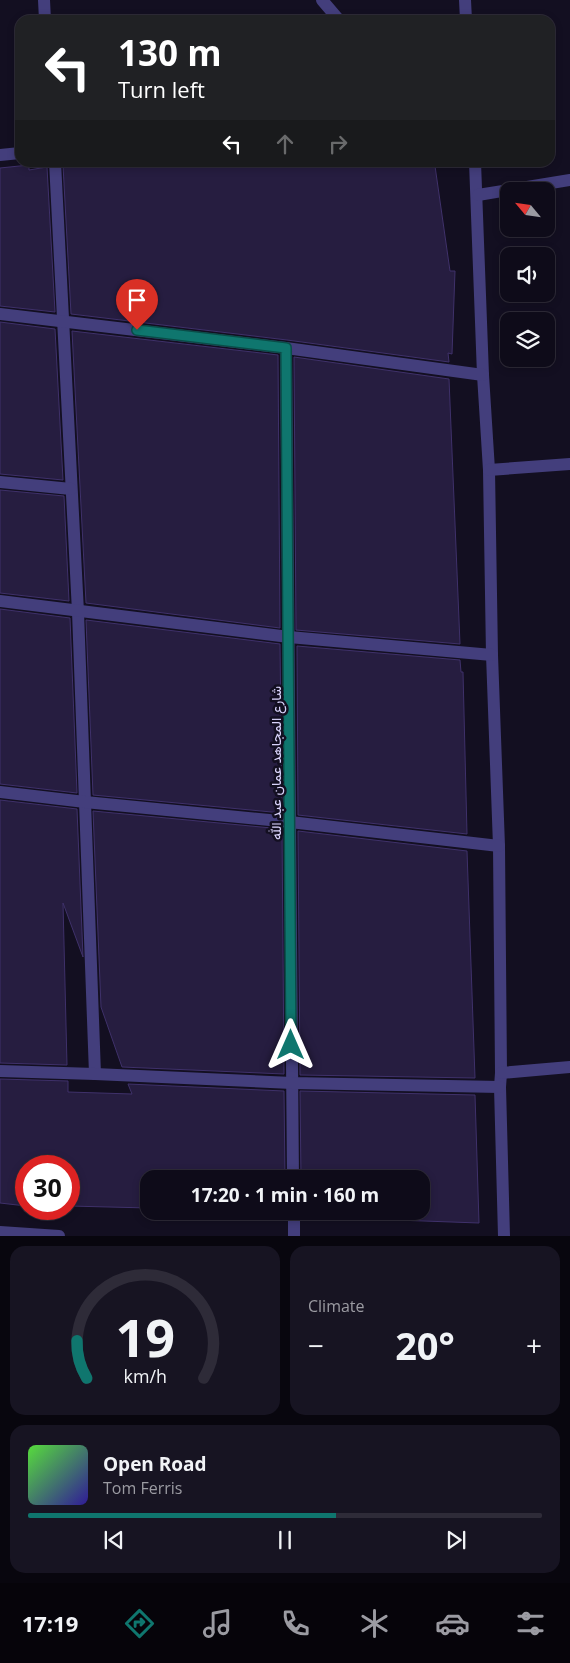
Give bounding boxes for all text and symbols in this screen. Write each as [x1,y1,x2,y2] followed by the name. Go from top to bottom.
[118,29,222,76] text: 130 m
[35,35,100,100] icon: left
[118,74,205,104] text: Turn left
[218,130,246,158] icon: left
[271,130,299,158] icon: ahead
[324,130,352,158] icon: right
[500,182,555,238] north arrow
[500,182,555,367] map controls
[500,247,555,302] button: sound
[116,279,158,330] pin
[123,286,151,314] icon: arrive
[500,312,555,367] button: layers
[266,686,287,840] street label: شارع المجاهد عمان عبد الله
[264,1018,316,1070] position arrow
[15,1155,80,1220] speed limit sign: 30
[191,1182,379,1208] text: 17:20 · 1 min · 160 m
[308,1295,365,1317] text: Climate
[115,1301,175,1372] text: 19
[395,1319,455,1371] text: 20°
[308,1326,324,1364] text: −
[526,1326,542,1364] text: +
[123,1364,167,1388] text: km/h
[103,1451,207,1477] text: Open Road
[103,1477,182,1499] text: Tom Ferris
[100,1526,128,1554] icon: previous
[271,1526,299,1554] icon: pause
[442,1526,470,1554] icon: next
[122,1606,157,1641] icon: directions
[200,1606,235,1641] icon: music
[278,1606,313,1641] icon: phone
[357,1606,392,1641] icon: climate
[435,1606,470,1641] icon: car
[513,1606,548,1641] icon: filters
[22,1608,78,1638] text: 17:19

